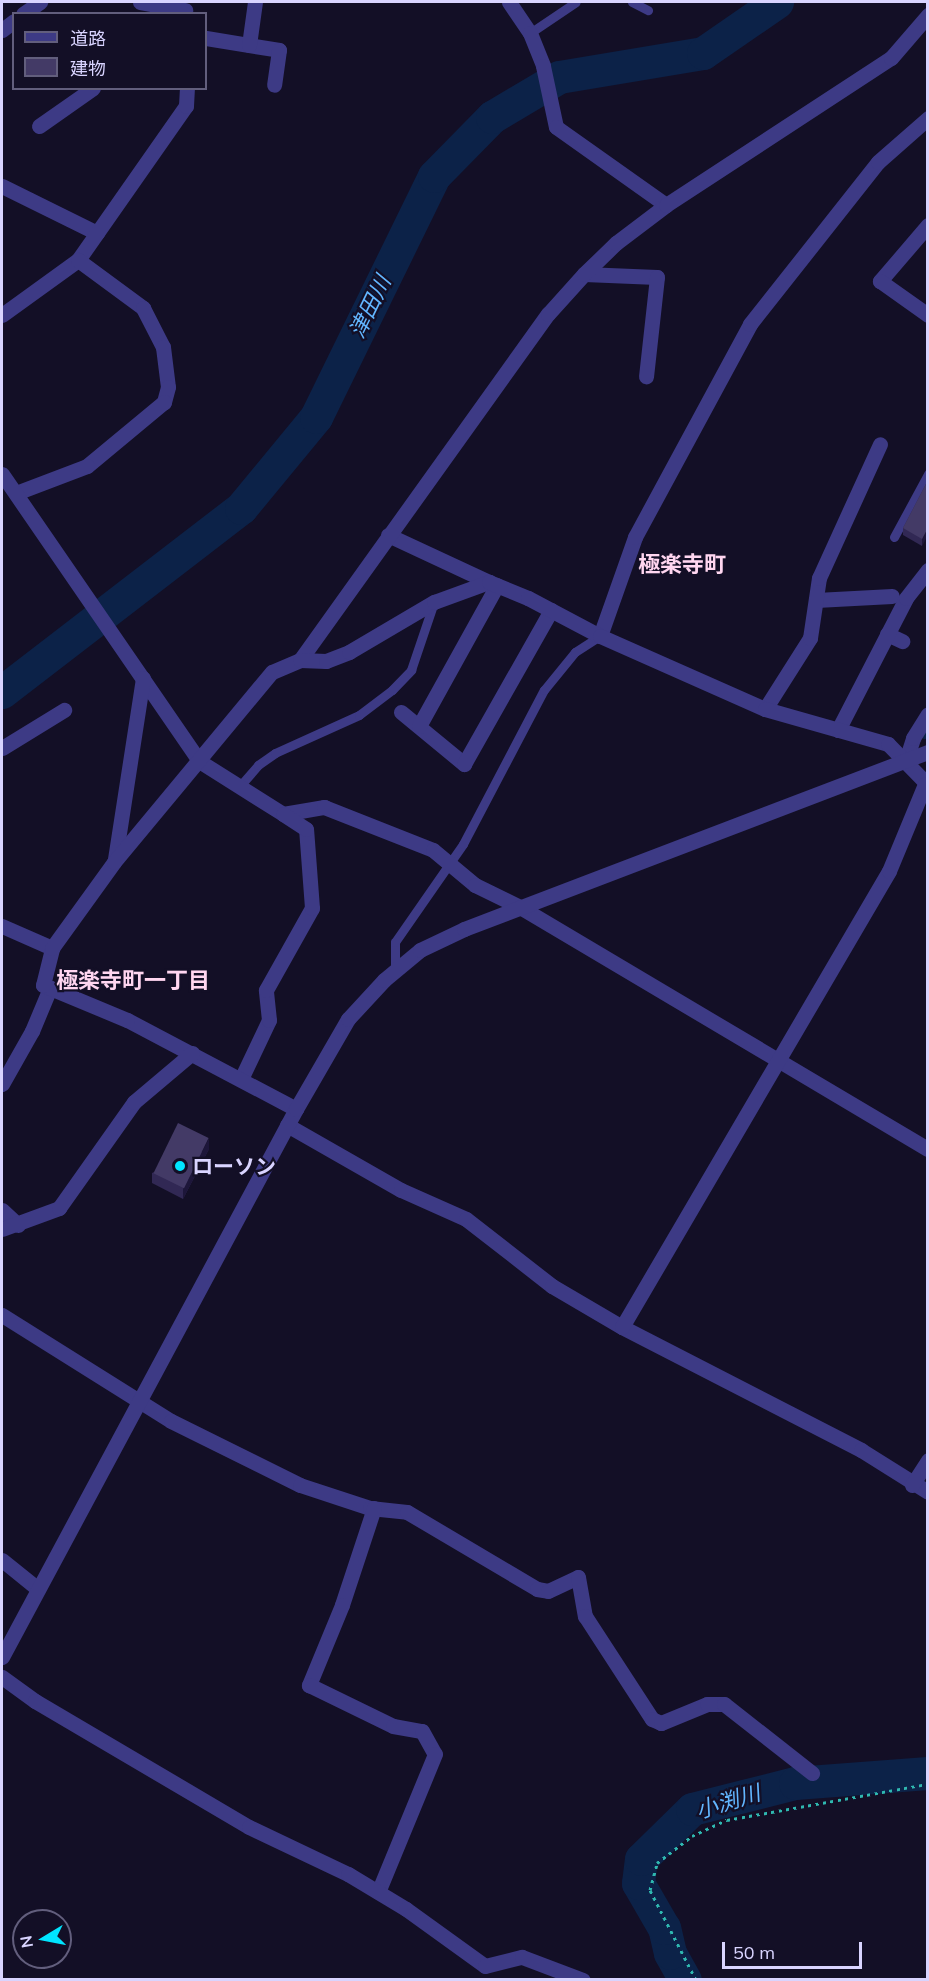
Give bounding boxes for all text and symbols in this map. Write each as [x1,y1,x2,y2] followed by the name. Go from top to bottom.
[12,12,207,90] legend
[70,27,106,50] text: 道路
[70,57,106,80] text: 建物
[344,272,396,342] water label: 津田川
[638,552,726,578] district label: 極楽寺町
[56,968,210,994] district label: 極楽寺町一丁目
[192,1153,276,1179] place label: ローソン
[173,1159,187,1173] marker: ローソン
[693,1780,763,1824] water label: 小渕川
[12,1909,72,1969] north arrow
[725,1930,864,1968] scale bar
[15,1934,37,1949] text: N
[733,1941,775,1964] text: 50 m

